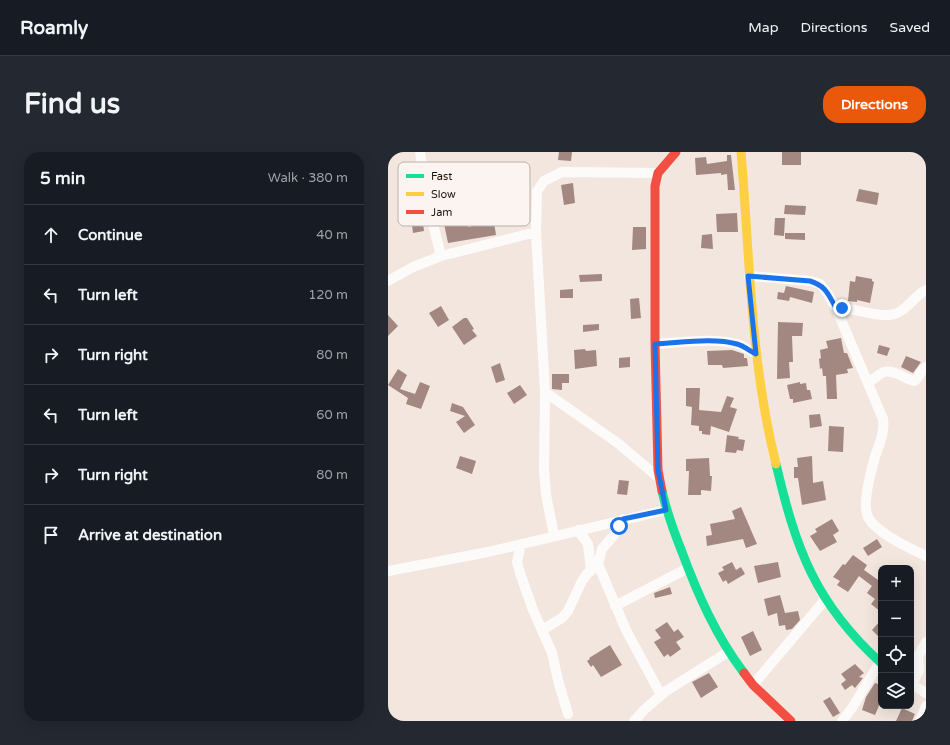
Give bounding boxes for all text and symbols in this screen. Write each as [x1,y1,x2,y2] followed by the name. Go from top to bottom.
[20,17,88,39] text: Roamly
[748,19,779,36] text: Map
[801,19,868,36] text: Directions
[890,19,930,36] text: Saved
[823,86,926,123] button: Directions
[24,87,120,121] text: Find us
[398,162,530,226] legend
[40,168,85,189] text: 5 min
[268,170,348,186] text: Walk · 380 m
[431,170,452,183] text: Fast
[431,188,456,201] text: Slow
[431,206,452,219] text: Jam
[40,224,62,246] icon: ahead
[78,226,142,244] text: Continue
[316,227,348,243] text: 40 m
[40,284,62,306] icon: left
[78,286,138,304] text: Turn left
[308,287,348,303] text: 120 m
[833,299,851,317] route end
[40,344,62,366] icon: right
[78,346,148,364] text: Turn right
[316,347,348,363] text: 80 m
[40,404,62,426] icon: left
[78,406,138,424] text: Turn left
[316,407,348,423] text: 60 m
[40,464,62,486] icon: right
[78,466,148,484] text: Turn right
[316,467,348,483] text: 80 m
[610,517,628,535] route start
[40,524,62,546] icon: arrive
[78,526,222,544] text: Arrive at destination
[878,565,914,709] map controls
[878,565,914,601] button: +
[878,601,914,637] button: −
[878,637,914,673] button: locate
[878,673,914,709] button: layers

